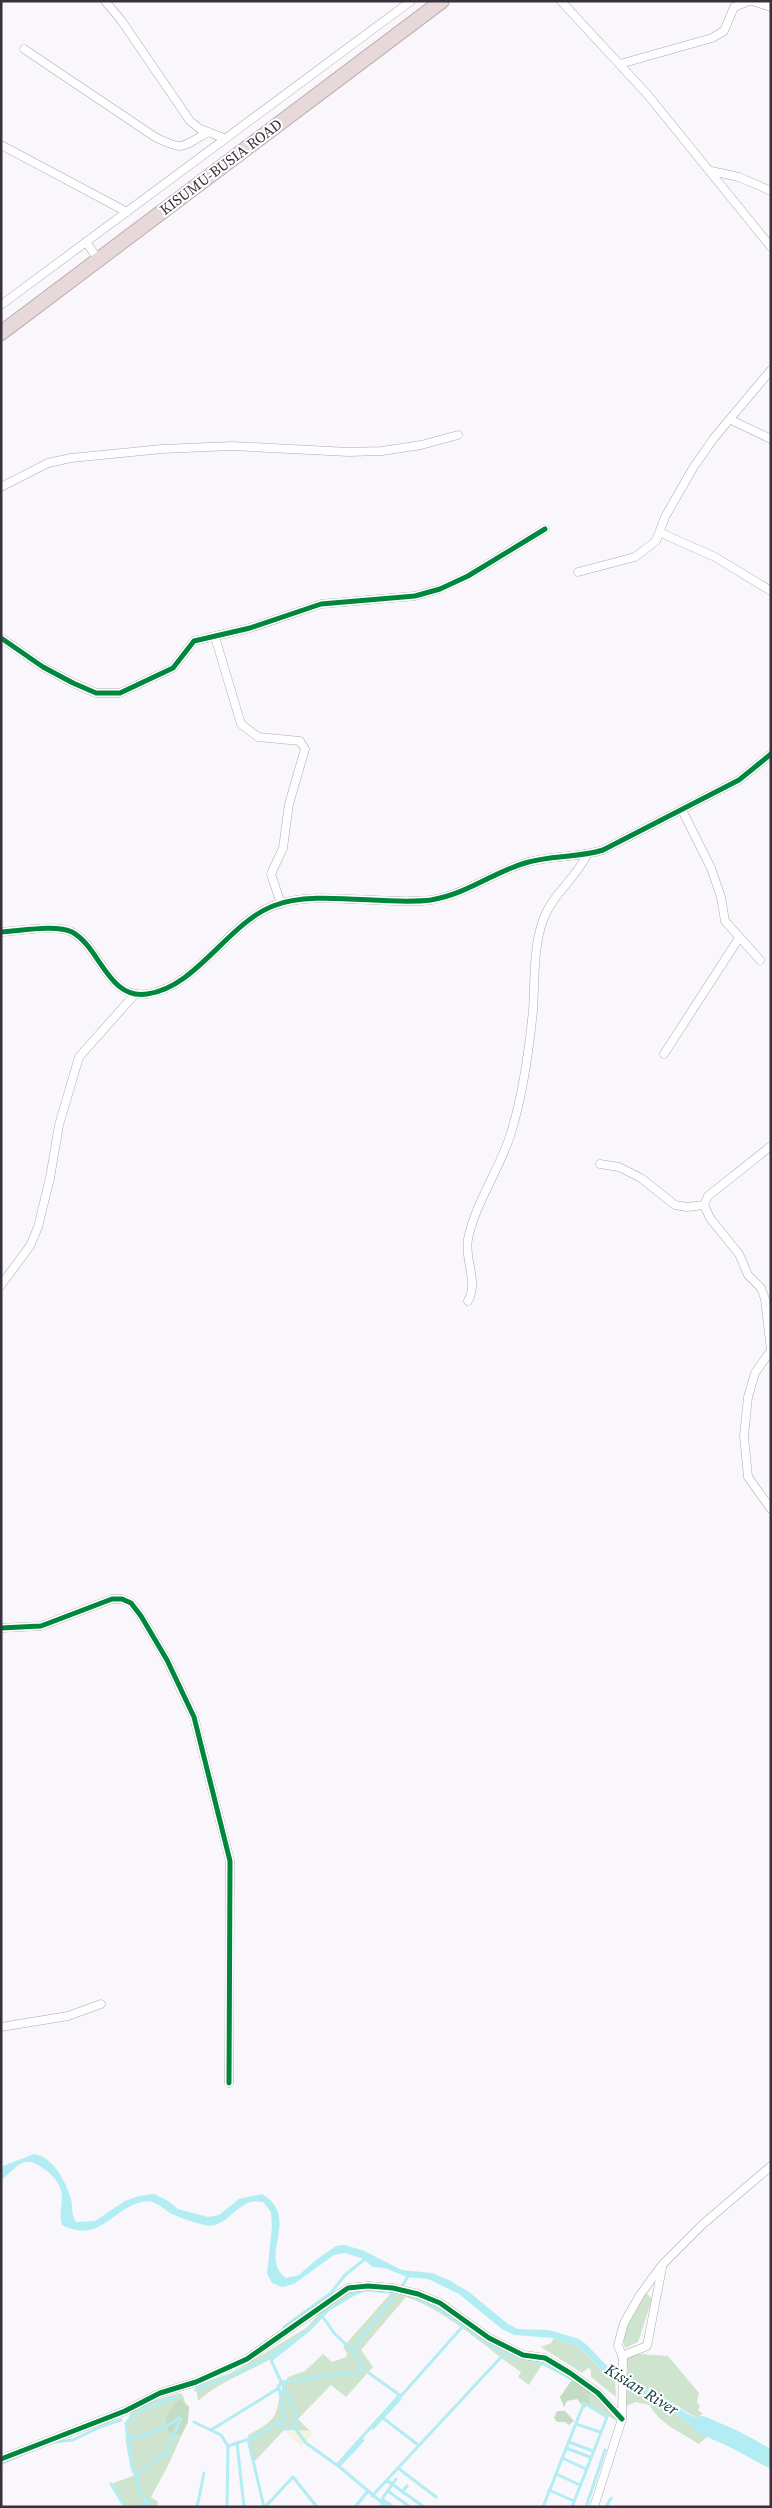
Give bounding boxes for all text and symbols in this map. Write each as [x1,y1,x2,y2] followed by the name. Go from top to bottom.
[155,114,286,220] street label: KISUMU-BUSIA ROAD
[600,2357,683,2421] water label: Kisian River

